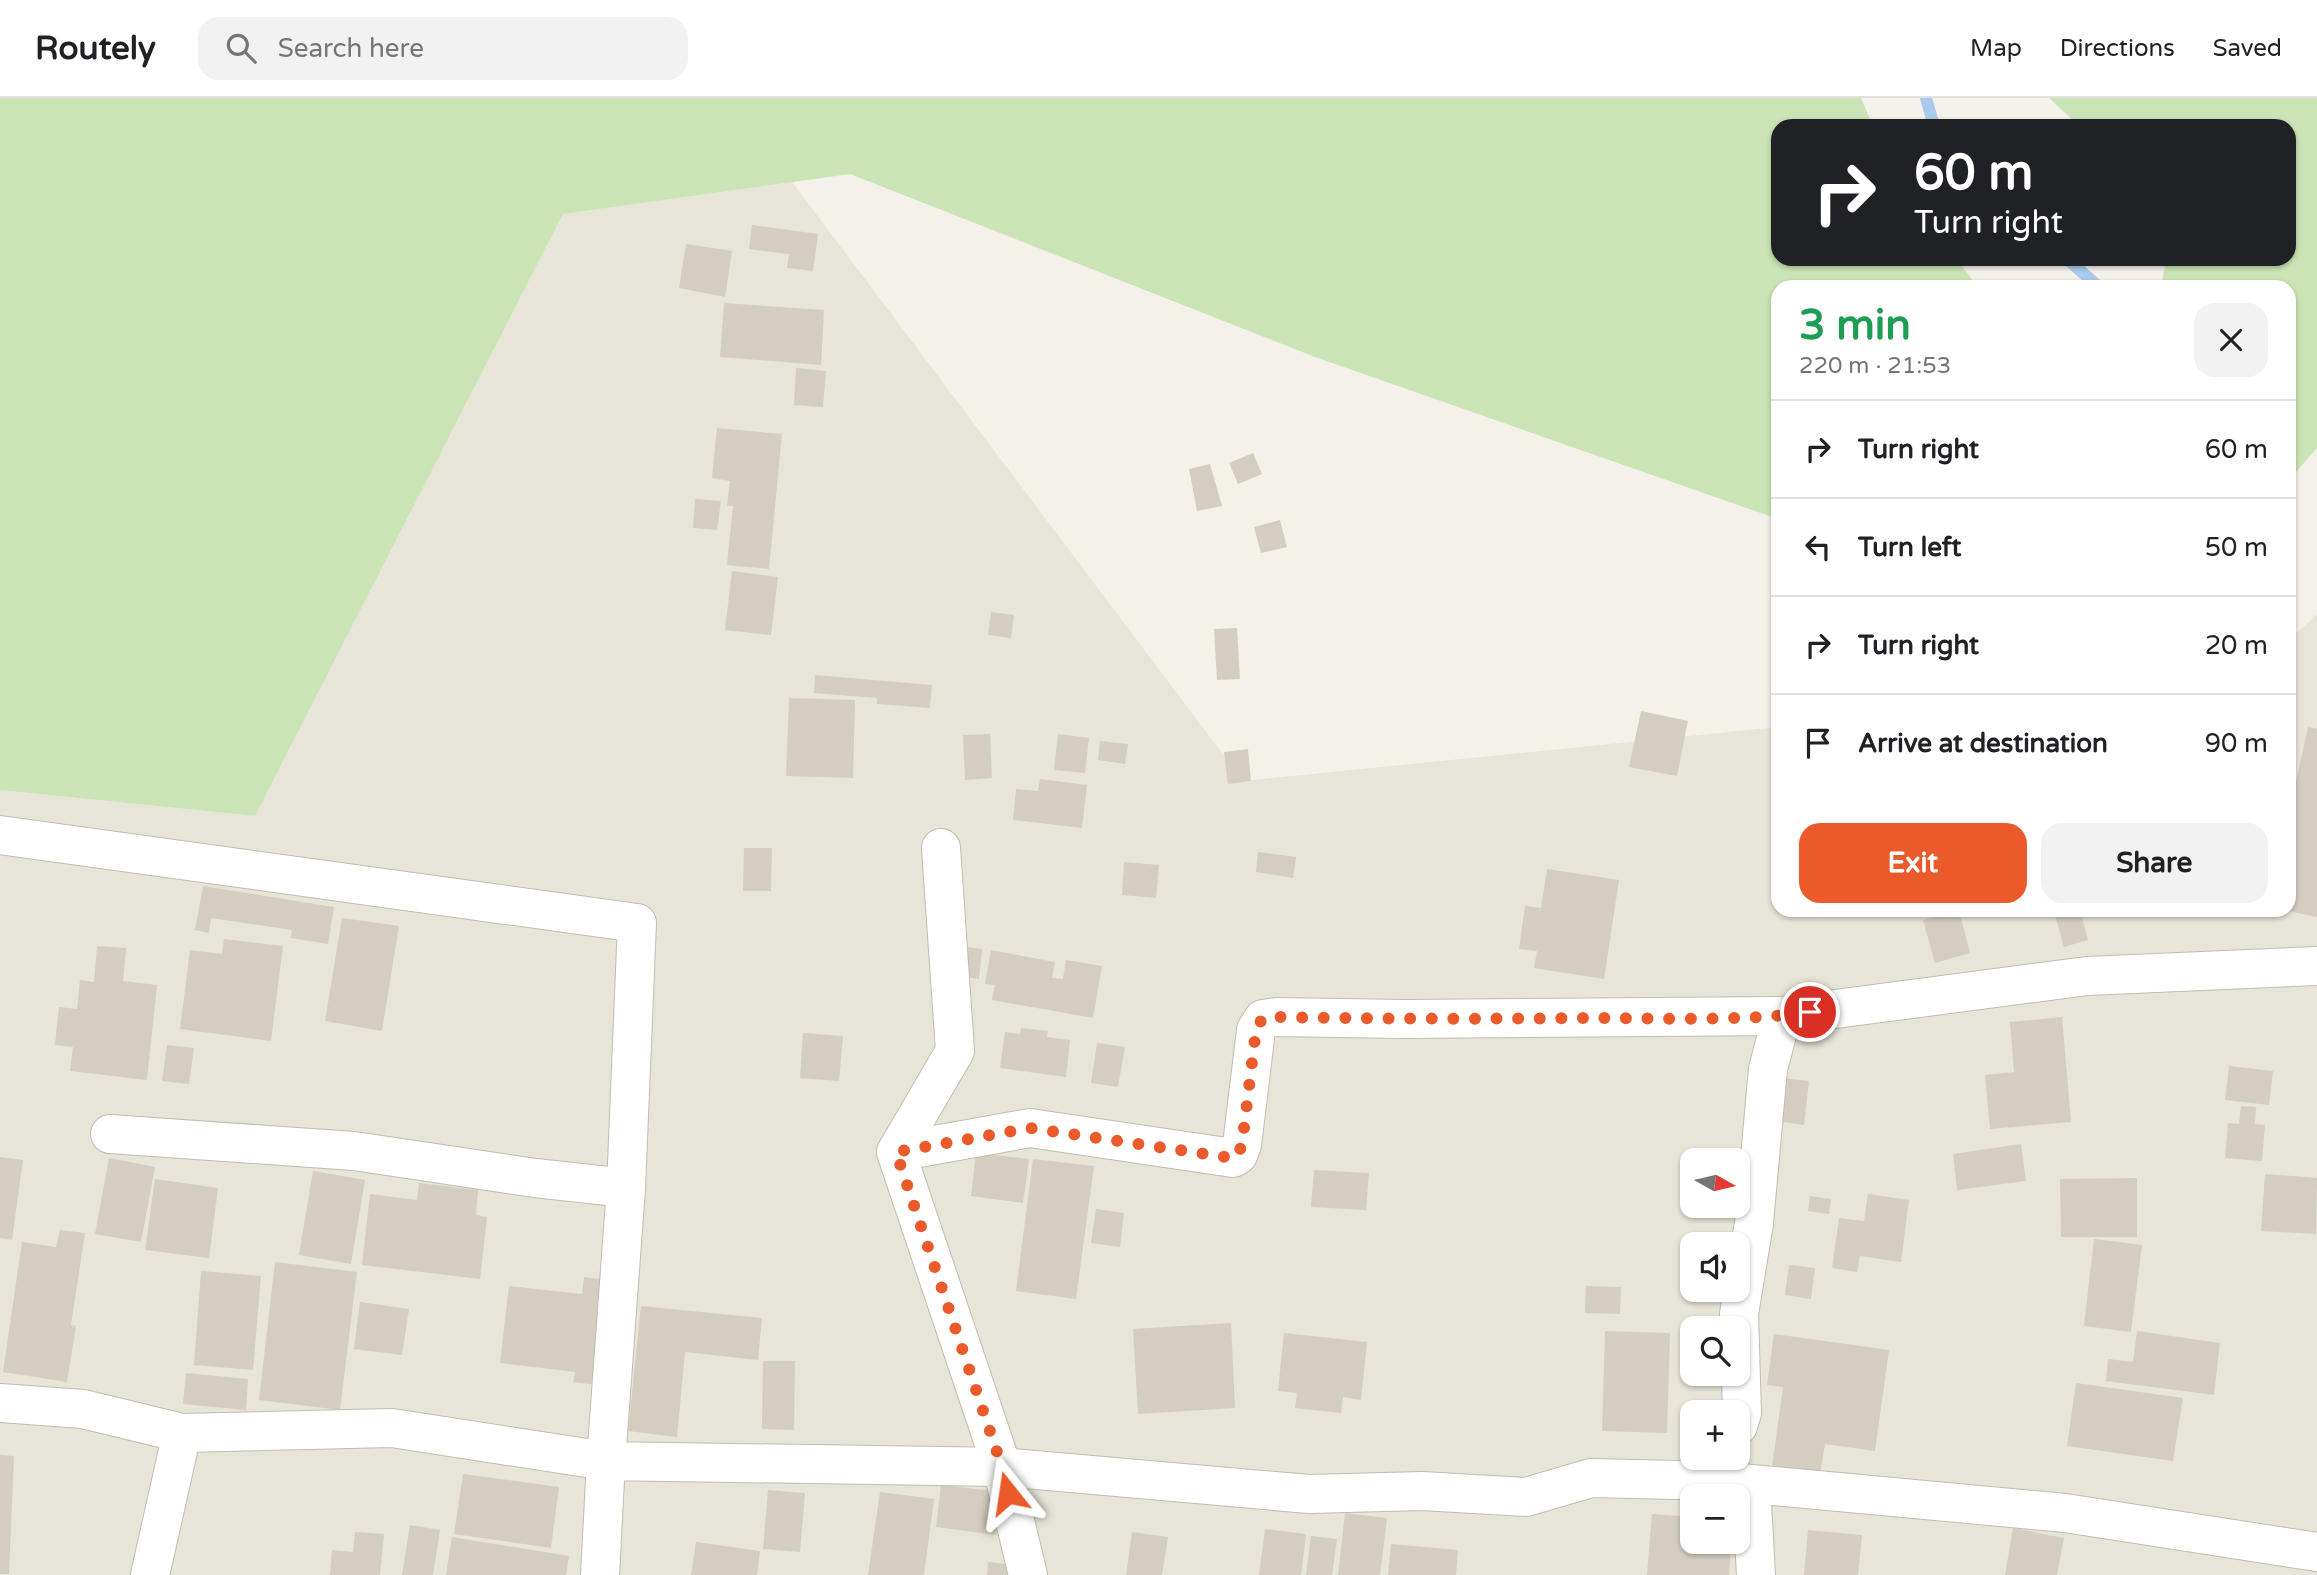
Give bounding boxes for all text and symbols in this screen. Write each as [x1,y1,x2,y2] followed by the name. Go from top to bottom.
[198,17,688,80] search box
[35,29,156,68] text: Routely
[222,29,260,67] icon: search
[278,33,424,64] text: Search here
[1970,34,2022,63] text: Map
[2060,34,2175,63] text: Directions
[2213,34,2282,63] text: Saved
[1914,144,2033,203] text: 60 m
[1799,147,1890,238] icon: right
[1914,204,2063,242] text: Turn right
[1799,300,1911,351] text: 3 min
[2194,303,2268,377] button: close
[1799,352,1951,380] text: 220 m · 21:53
[1799,430,1837,468] icon: right
[1858,434,1979,465] text: Turn right
[2205,434,2268,465] text: 60 m
[1799,528,1837,566] icon: left
[1858,532,1961,563] text: Turn left
[2205,532,2268,563] text: 50 m
[1799,626,1837,664] icon: right
[1858,630,1979,661] text: Turn right
[2205,630,2268,661] text: 20 m
[1799,724,1837,762] icon: arrive
[1858,728,2108,759] text: Arrive at destination
[2205,728,2268,759] text: 90 m
[1799,823,2027,903] button: Exit
[2041,823,2268,903] button: Share
[1780,982,1840,1042] pin
[1791,993,1829,1031] icon: arrive
[1680,1148,1750,1218] north arrow
[1680,1148,1750,1554] map controls
[1680,1232,1750,1302] button: sound
[1680,1316,1750,1386] button: search
[1680,1400,1750,1470] button: +
[971,1456,1045,1530] position arrow
[1680,1484,1750,1554] button: −

